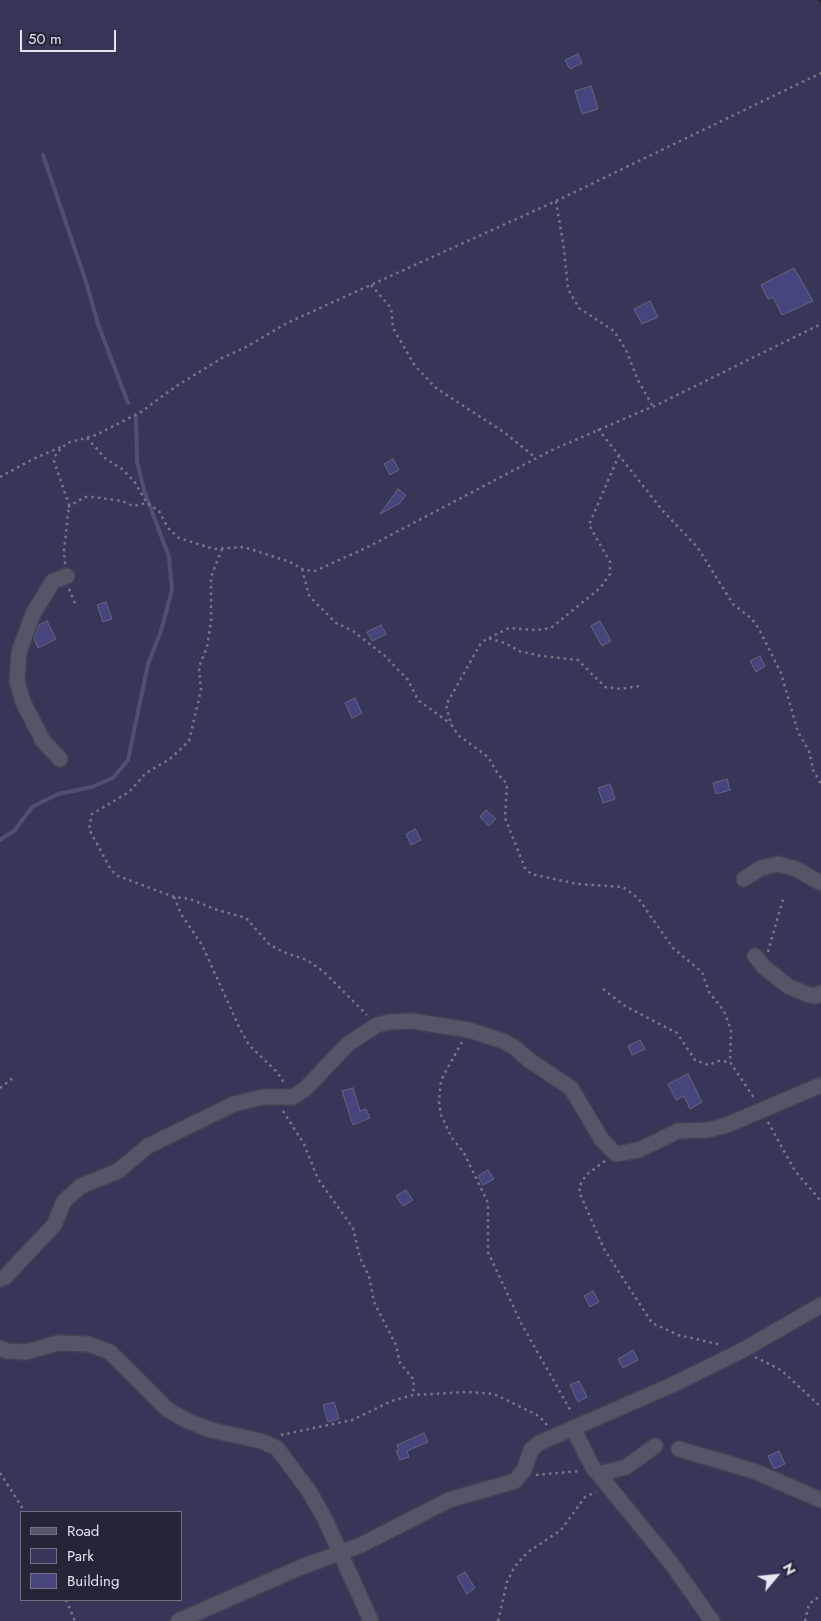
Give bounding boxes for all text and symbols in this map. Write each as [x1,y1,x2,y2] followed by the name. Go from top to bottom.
[22,20,119,52] scale bar
[28,28,62,50] text: 50 m
[20,1511,182,1601] legend
[67,1520,99,1542] text: Road
[67,1545,94,1567] text: Park
[751,1551,801,1601] north arrow
[778,1559,801,1579] text: N
[67,1570,119,1592] text: Building

